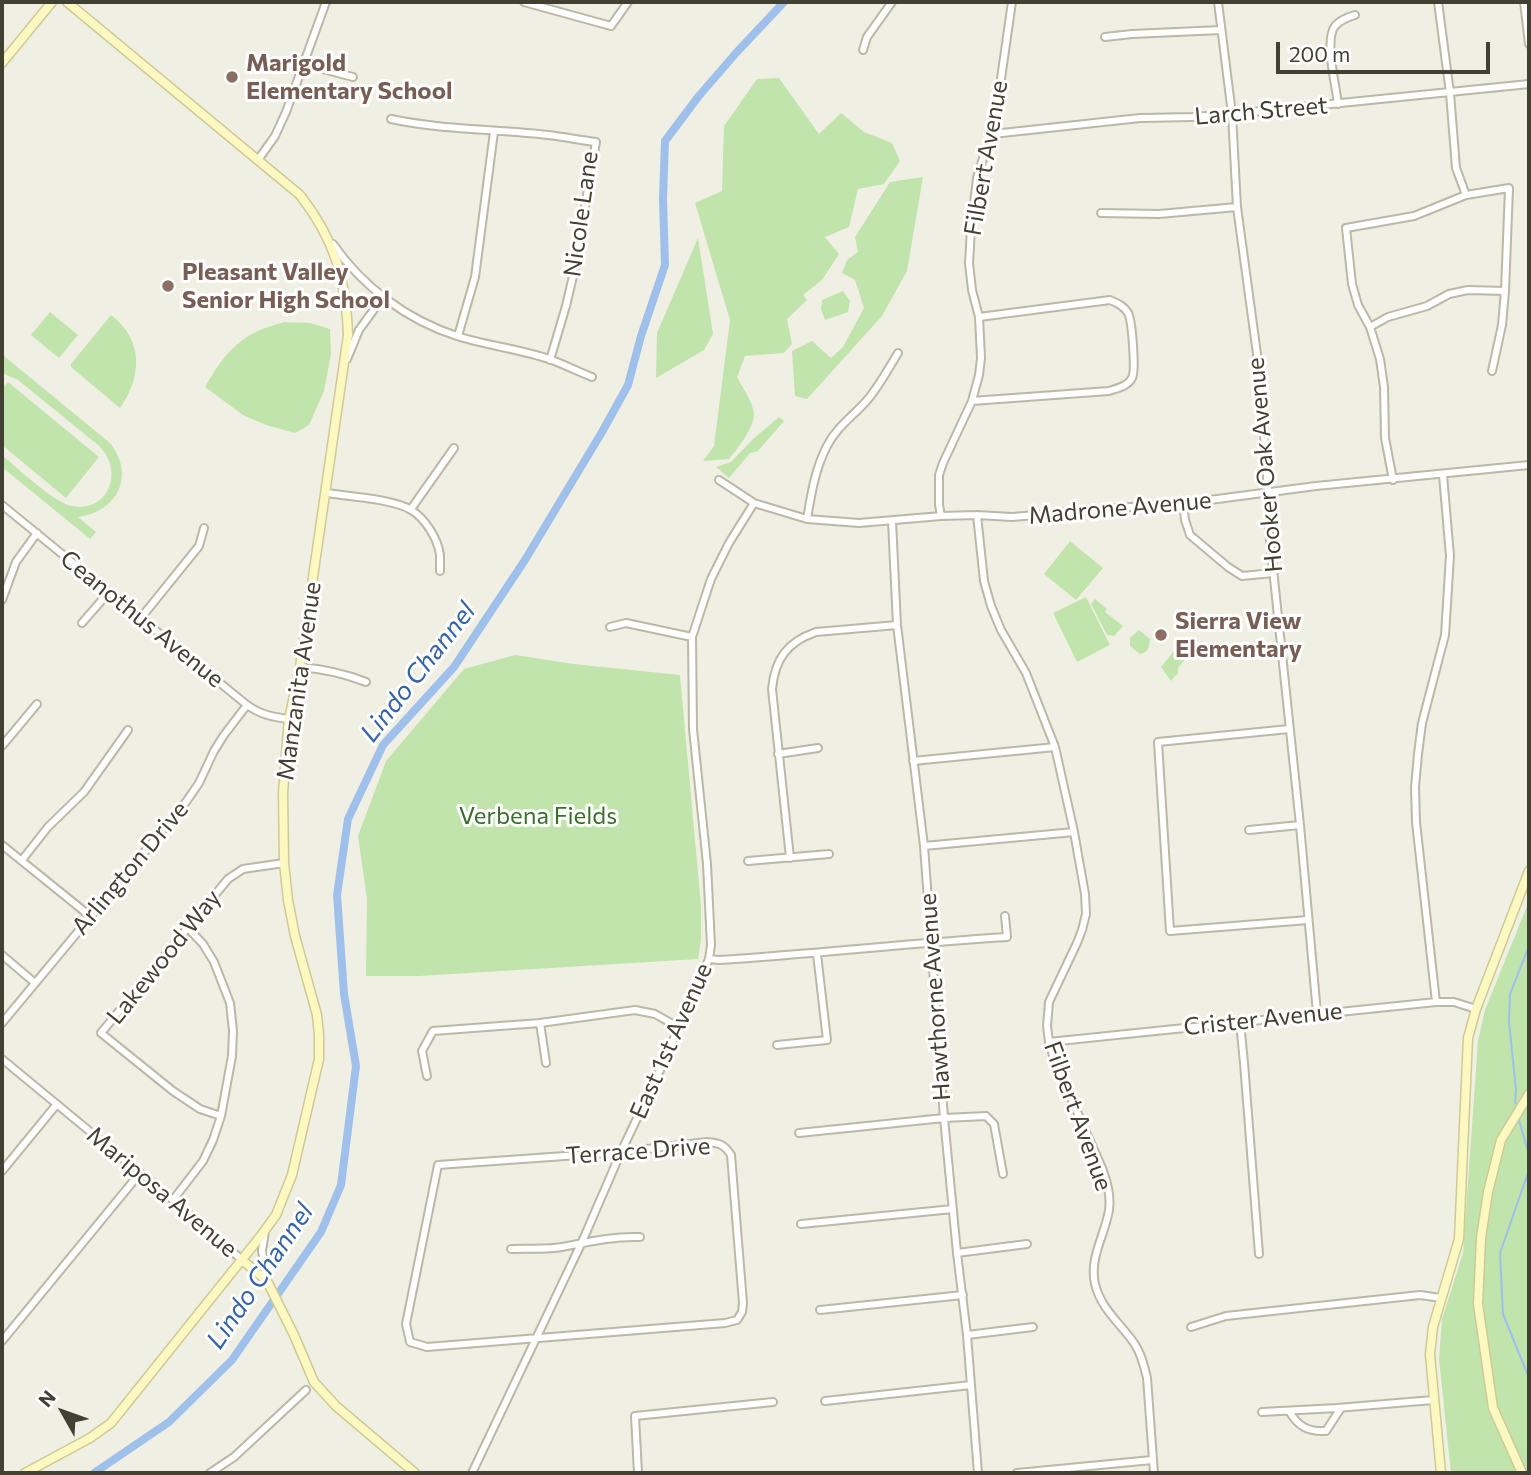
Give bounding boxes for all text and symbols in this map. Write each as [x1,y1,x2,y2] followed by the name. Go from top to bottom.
[1279,28,1492,72] scale bar
[1289,41,1350,66] text: 200 m
[246,49,453,105] place label: Marigold Elementary School
[224,69,240,85] marker: Marigold Elementary School
[958,78,1014,238] street label: Filbert Avenue
[1193,91,1329,131] street label: Larch Street
[558,149,604,279] street label: Nicole Lane
[182,258,390,314] place label: Pleasant Valley Senior High School
[160,278,176,294] marker: Pleasant Valley Senior High School
[1241,356,1289,574] street label: Hooker Oak Avenue
[1027,486,1213,530] street label: Madrone Avenue
[54,544,230,694] street label: Ceanothus Avenue
[271,580,327,782] street label: Manzanita Avenue
[354,596,482,748] water label: Lindo Channel
[1175,607,1302,663] place label: Sierra View Elementary
[1153,627,1169,643] marker: Sierra View Elementary
[66,795,194,941] street label: Arlington Drive
[459,802,617,830] park label: Verbena Fields
[101,884,227,1030] street label: Lakewood Way
[913,892,957,1102] street label: Hawthorne Avenue
[624,959,718,1123] street label: East 1st Avenue
[1182,996,1344,1042] street label: Crister Avenue
[1038,1037,1118,1195] street label: Filbert Avenue
[81,1121,243,1263] street label: Mariposa Avenue
[565,1132,711,1170] street label: Terrace Drive
[200,1197,320,1355] water label: Lindo Channel
[28,1377,98,1447] north arrow
[33,1385,60,1411] text: N

